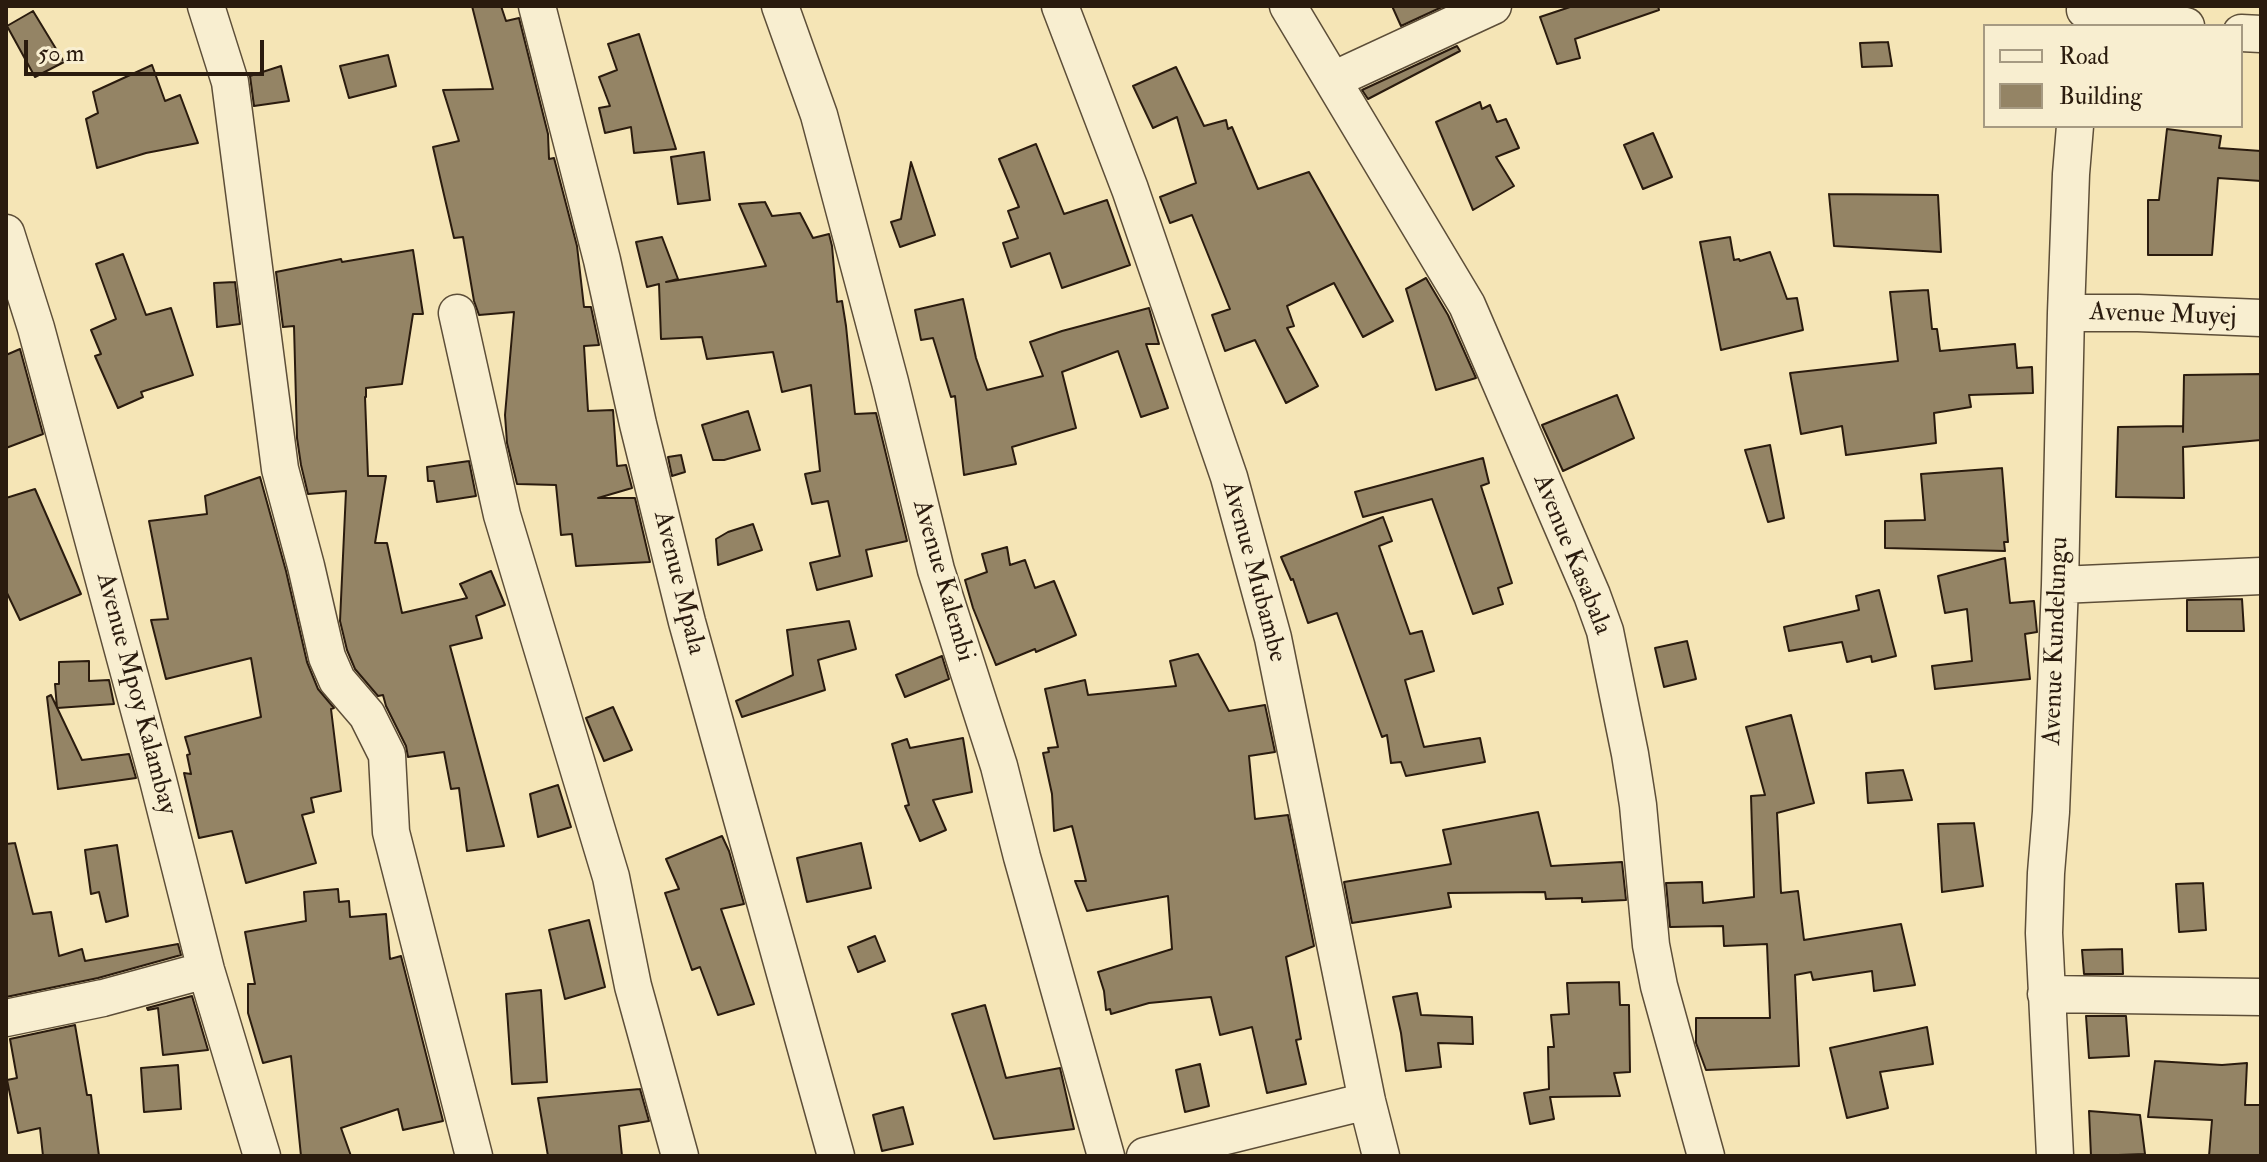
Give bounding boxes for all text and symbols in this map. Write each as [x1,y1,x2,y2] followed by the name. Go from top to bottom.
[28,24,268,74] scale bar
[1983,24,2243,128] legend
[38,38,84,69] text: 50 m
[2059,41,2109,72] text: Road
[2059,81,2142,112] text: Building
[2089,298,2237,334] street label: Avenue Muyej
[1525,470,1617,640] street label: Avenue Kasabala
[1214,478,1292,666] street label: Avenue Mubambe
[904,497,980,665] street label: Avenue Kalembi
[645,508,711,658] street label: Avenue Mpala
[2038,536,2076,746] street label: Avenue Kundelungu
[88,570,182,818] street label: Avenue Mpoy Kalambay

